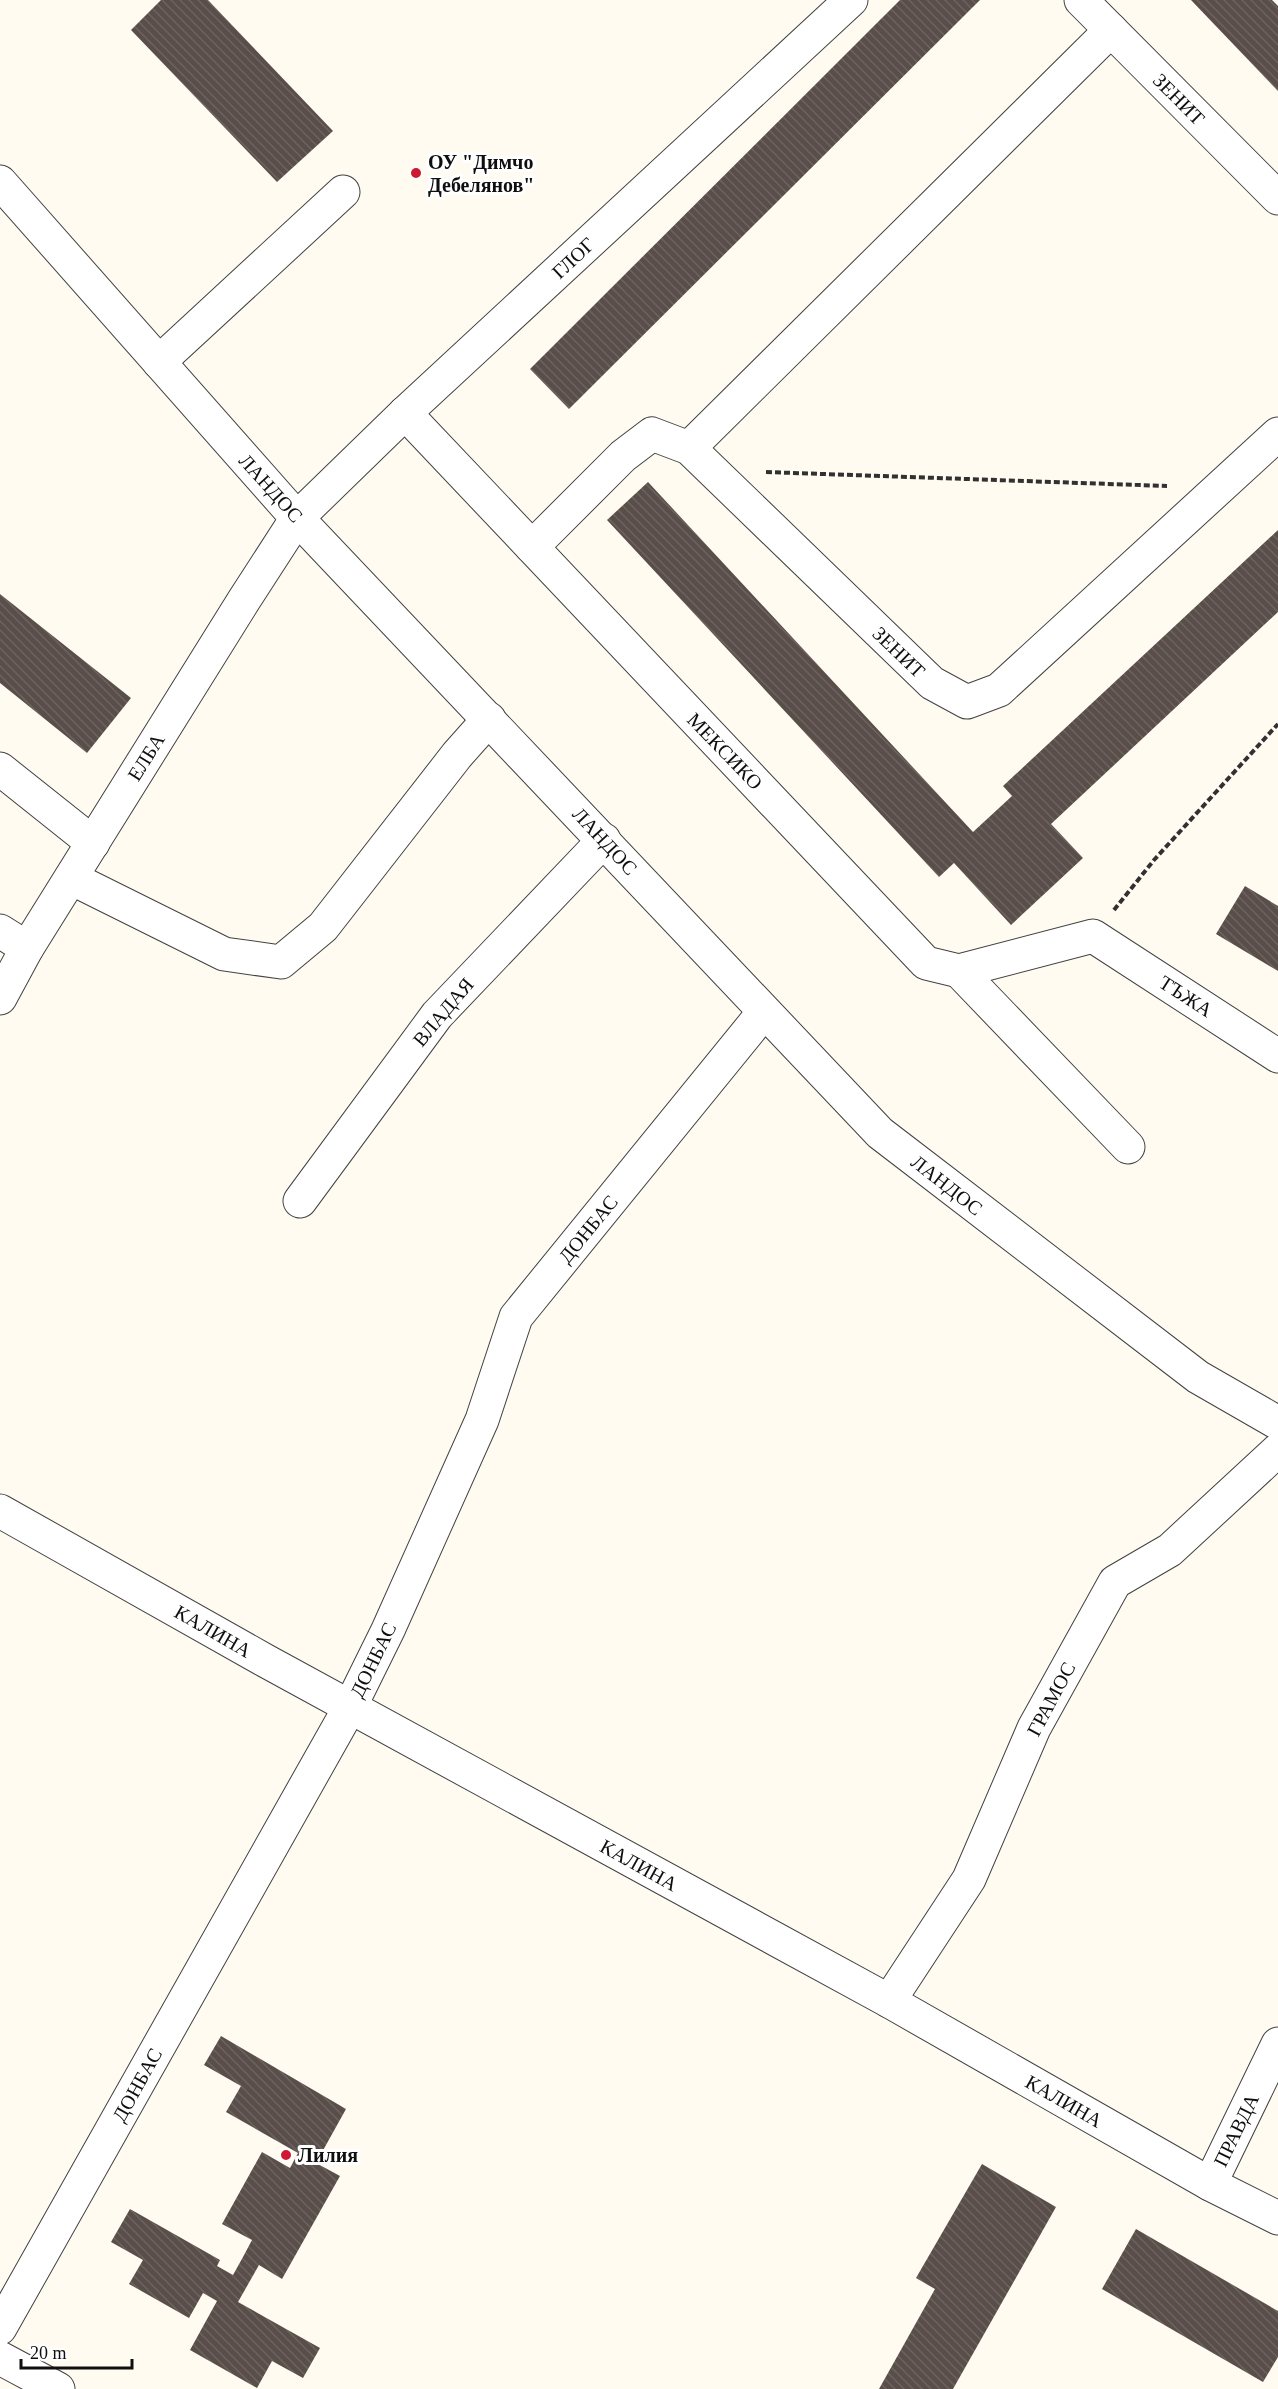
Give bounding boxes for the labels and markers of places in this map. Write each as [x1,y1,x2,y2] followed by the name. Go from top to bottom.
[428,151,534,197] place label: ОУ "Димчо Дебелянов"
[409,166,423,180] marker: ОУ "Димчо Дебелянов"
[298,2144,358,2166] place label: Лилия
[279,2148,293,2162] marker: Лилия

